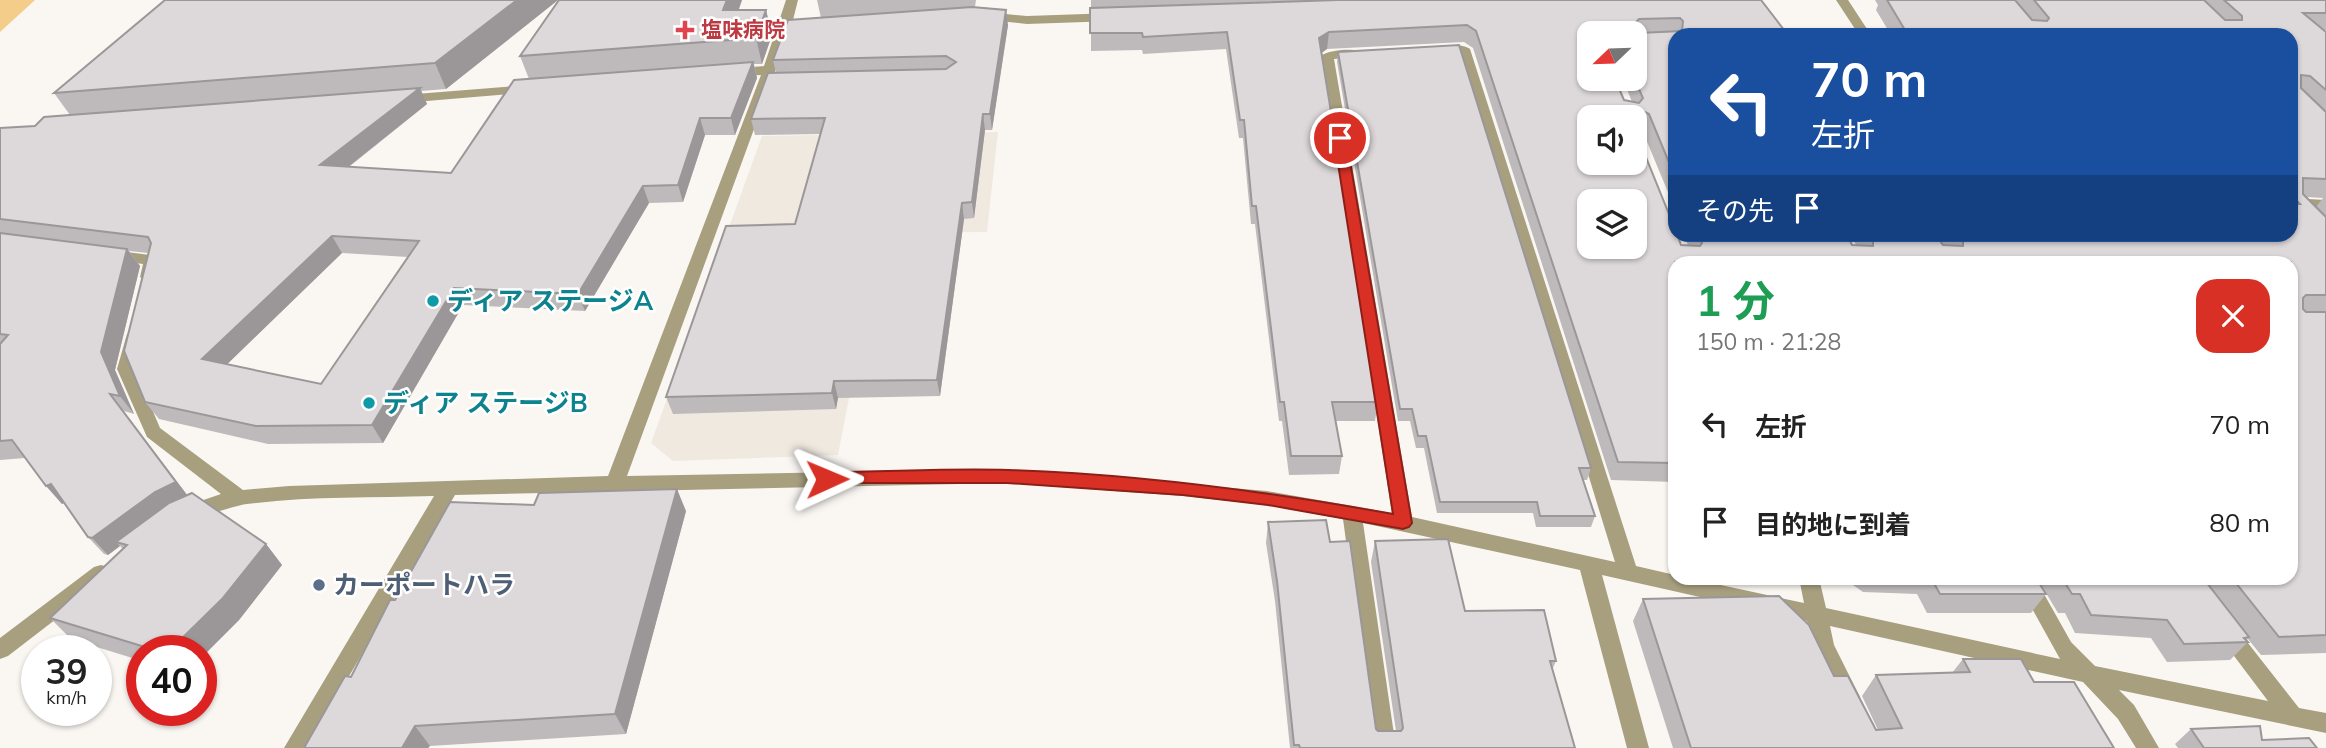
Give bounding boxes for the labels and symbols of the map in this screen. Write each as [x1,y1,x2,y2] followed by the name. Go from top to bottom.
[701,16,785,42] place label: 塩味病院
[675,20,695,40] marker: 塩味病院
[1577,21,1647,91] north arrow
[1310,108,1370,168] pin
[447,284,654,317] place label: ディア ステージA
[425,293,441,309] marker: ディア ステージA
[383,386,588,419] place label: ディア ステージB
[361,395,377,411] marker: ディア ステージB
[790,442,864,516] position arrow
[333,568,515,601] place label: カーポートハラ
[311,577,327,593] marker: カーポートハラ
[126,635,217,726] speed limit sign: 40

